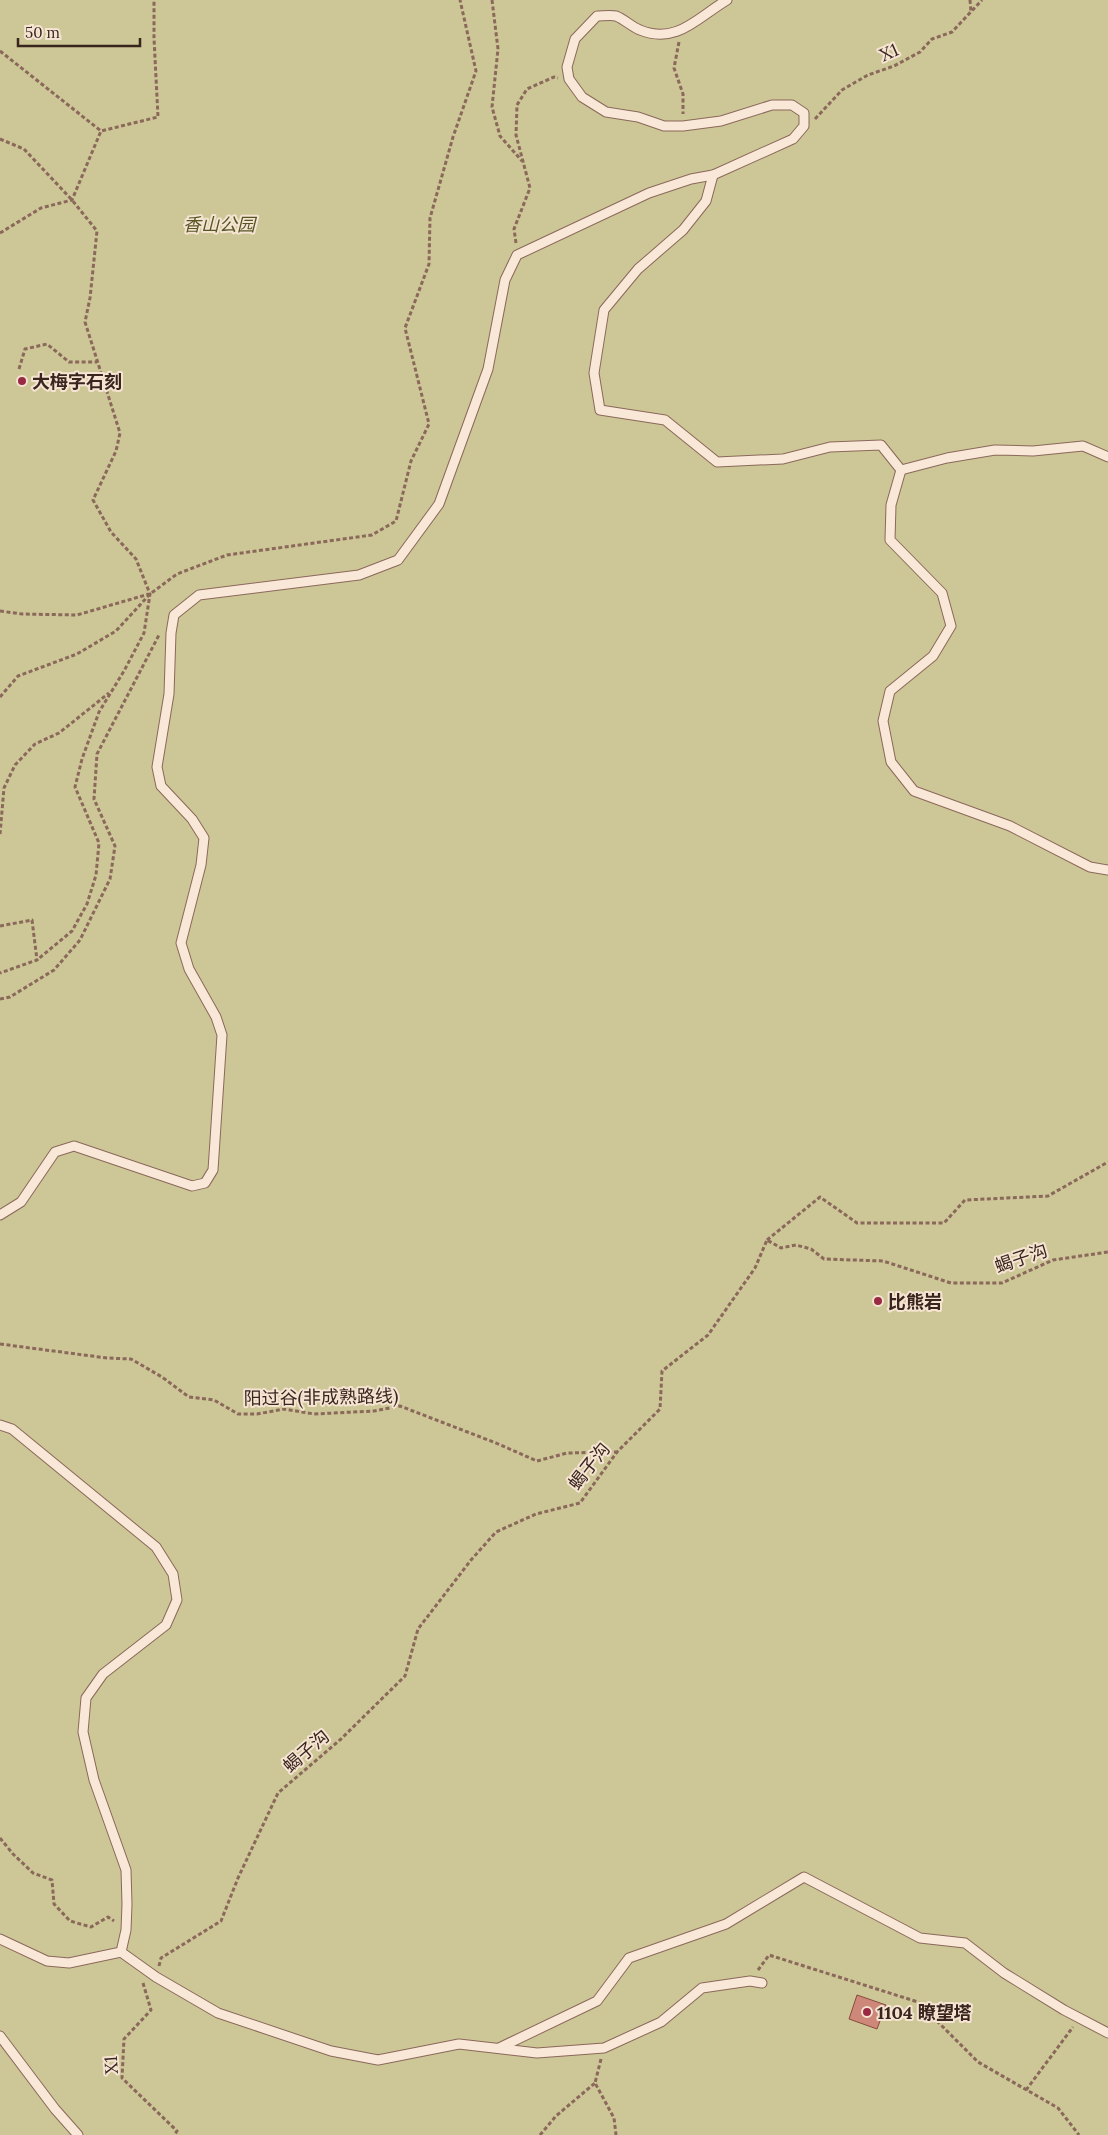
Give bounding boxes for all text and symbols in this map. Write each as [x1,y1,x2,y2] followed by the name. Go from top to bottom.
[18,15,140,47] scale bar
[25,23,60,42] text: 50 m
[876,38,902,66] street label: X1
[183,213,258,236] park label: 香山公园
[32,370,122,393] place label: 大梅字石刻
[16,375,28,387] marker: 大梅字石刻
[992,1238,1050,1278] street label: 蝎子沟
[888,1290,942,1313] place label: 比熊岩
[872,1295,884,1307] marker: 比熊岩
[243,1384,399,1410] street label: 阳过谷(非成熟路线)
[563,1438,615,1494] street label: 蝎子沟
[278,1725,334,1777] street label: 蝎子沟
[877,2001,972,2024] place label: 1104 瞭望塔
[861,2006,873,2018] marker: 1104 瞭望塔
[99,2055,123,2075] street label: X1

